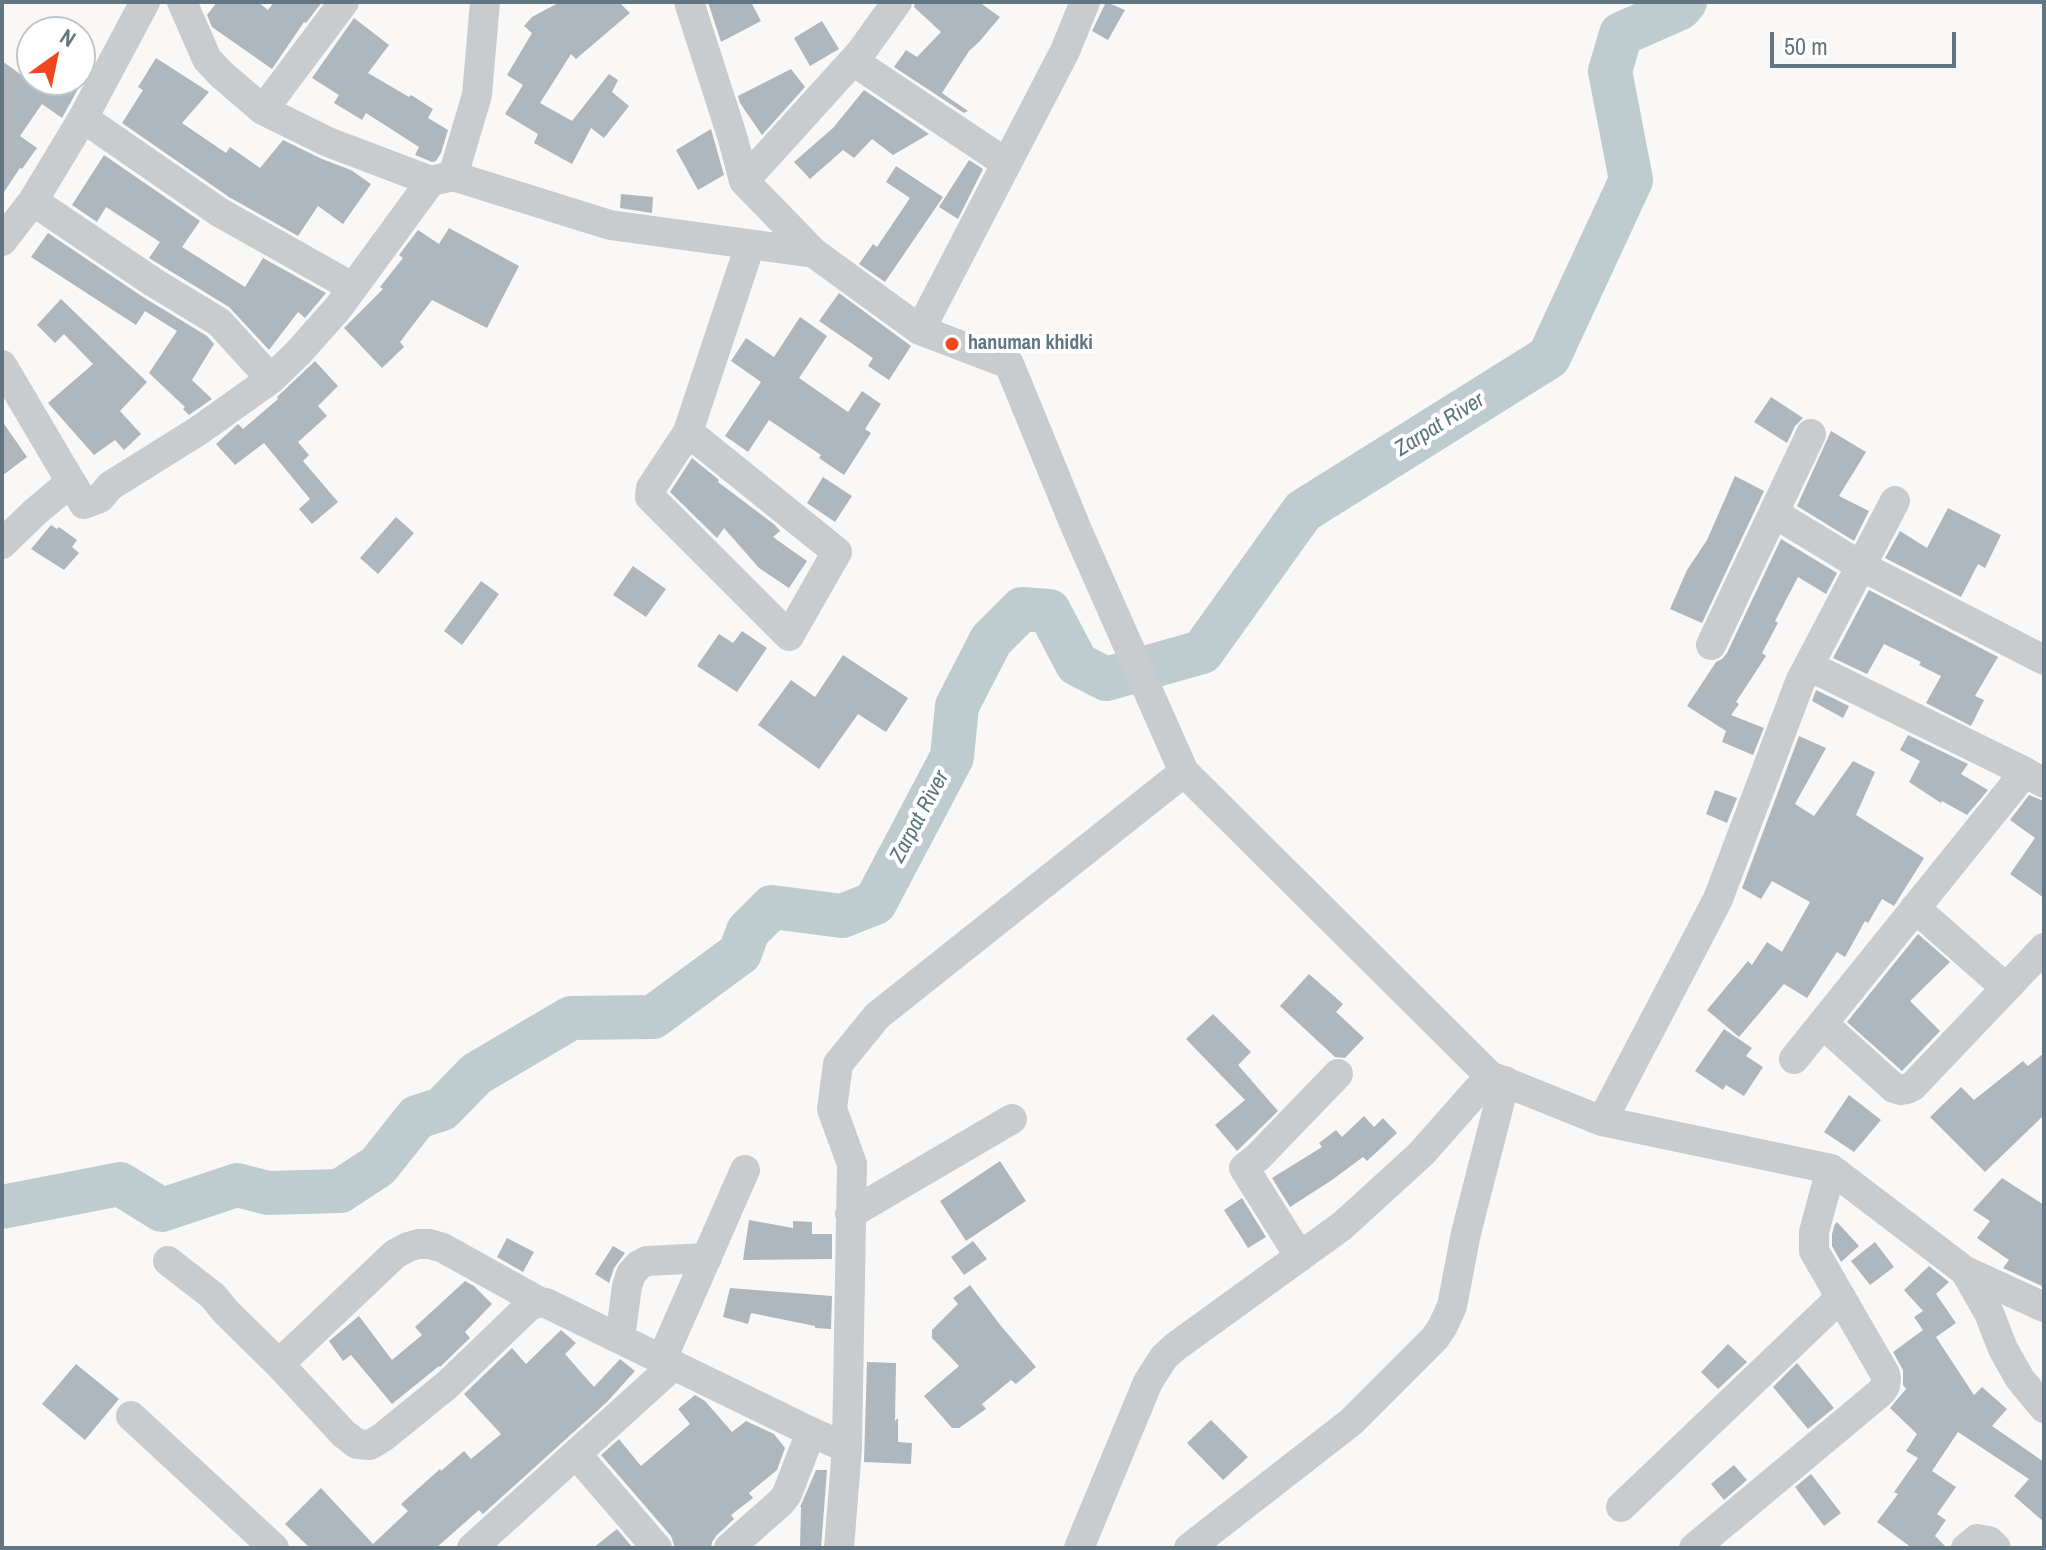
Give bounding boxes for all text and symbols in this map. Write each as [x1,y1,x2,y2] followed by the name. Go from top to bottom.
[16,16,96,96] north arrow
[1774,16,1960,66] scale bar
[54,21,82,54] text: N
[1784,30,1828,62] text: 50 m
[968,332,1093,356] place label: hanuman khidki
[943,335,961,353] marker: hanuman khidki
[1390,387,1490,463] water label: Zarpat River
[885,767,955,867] water label: Zarpat River

